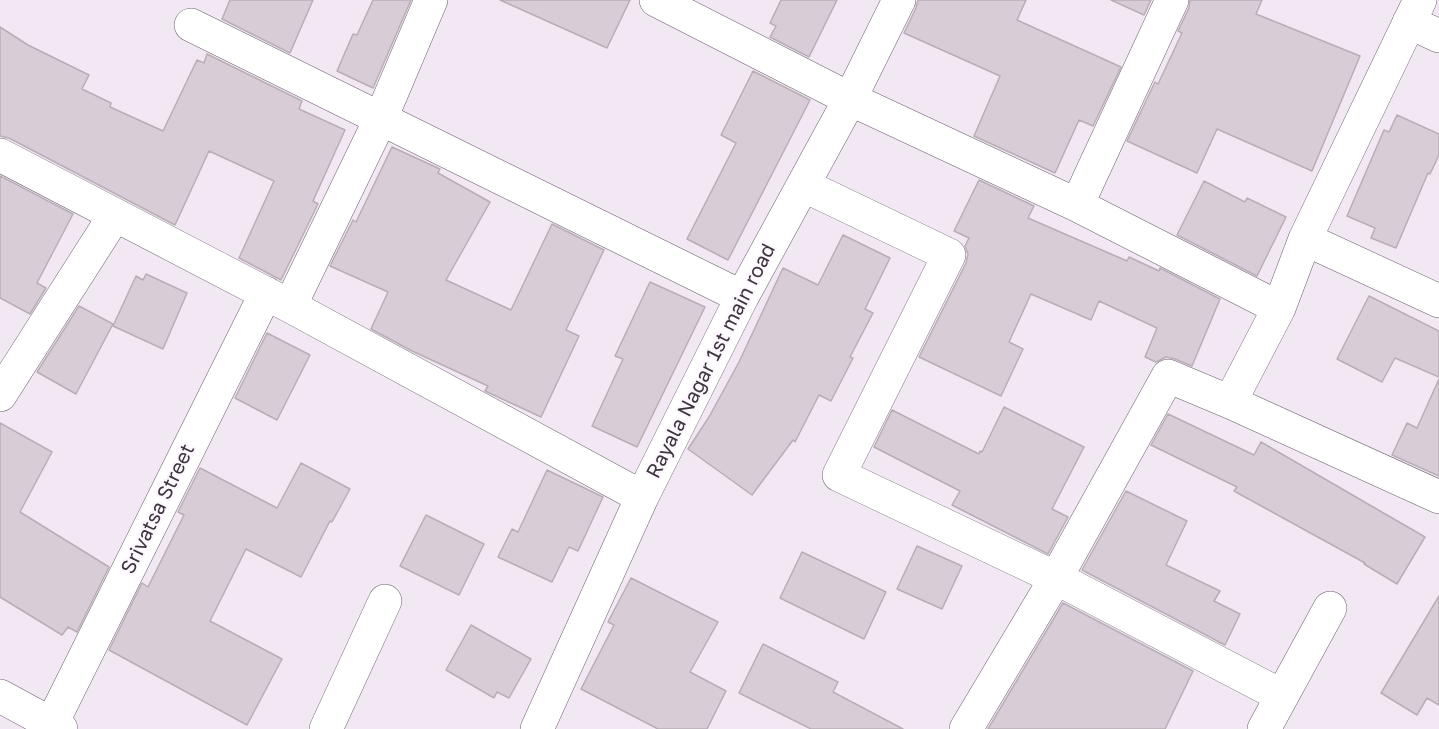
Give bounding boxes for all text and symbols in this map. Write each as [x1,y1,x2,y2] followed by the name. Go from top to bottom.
[641,240,781,482] street label: Rayala Nagar 1st main road
[116,440,200,578] street label: Srivatsa Street

